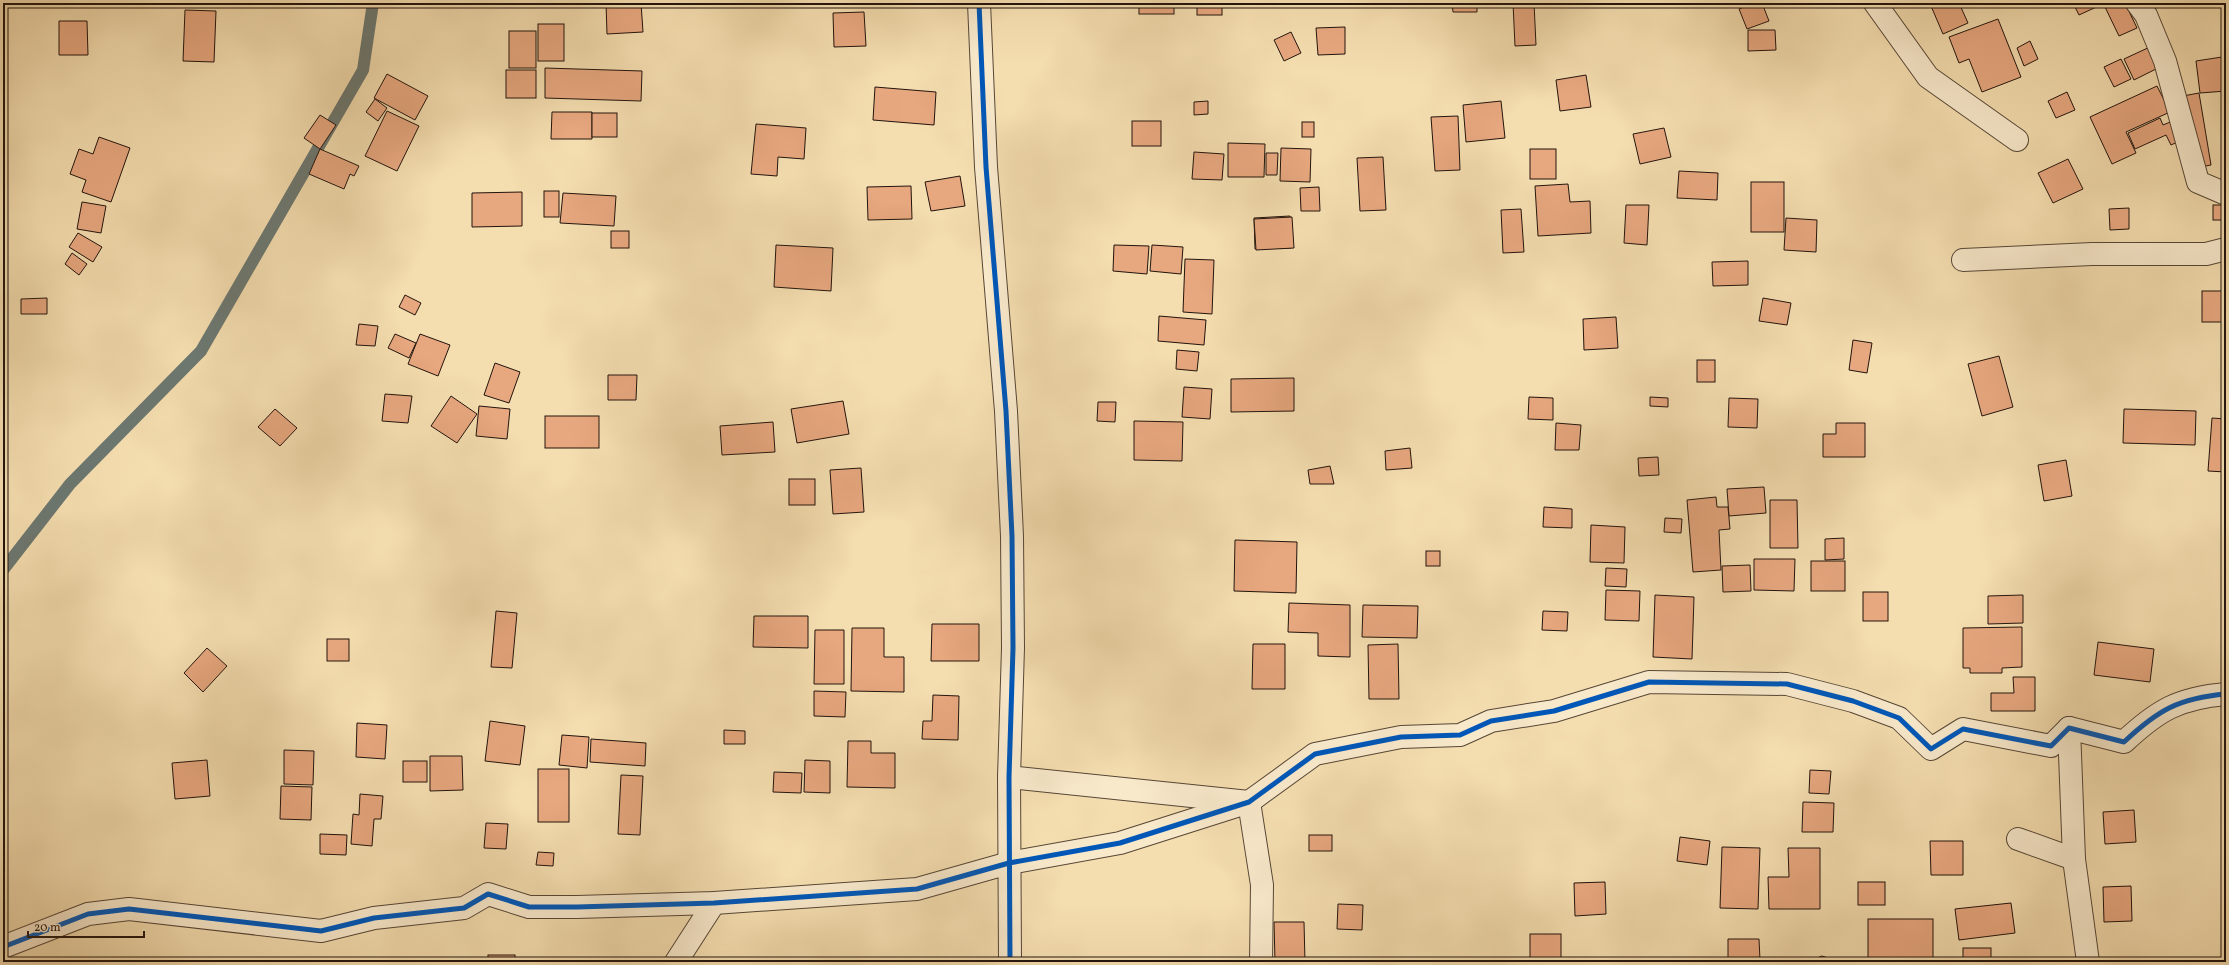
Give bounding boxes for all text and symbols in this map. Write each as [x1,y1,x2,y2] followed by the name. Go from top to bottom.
[28,913,144,939] scale bar
[34,920,61,936] text: 20 m

